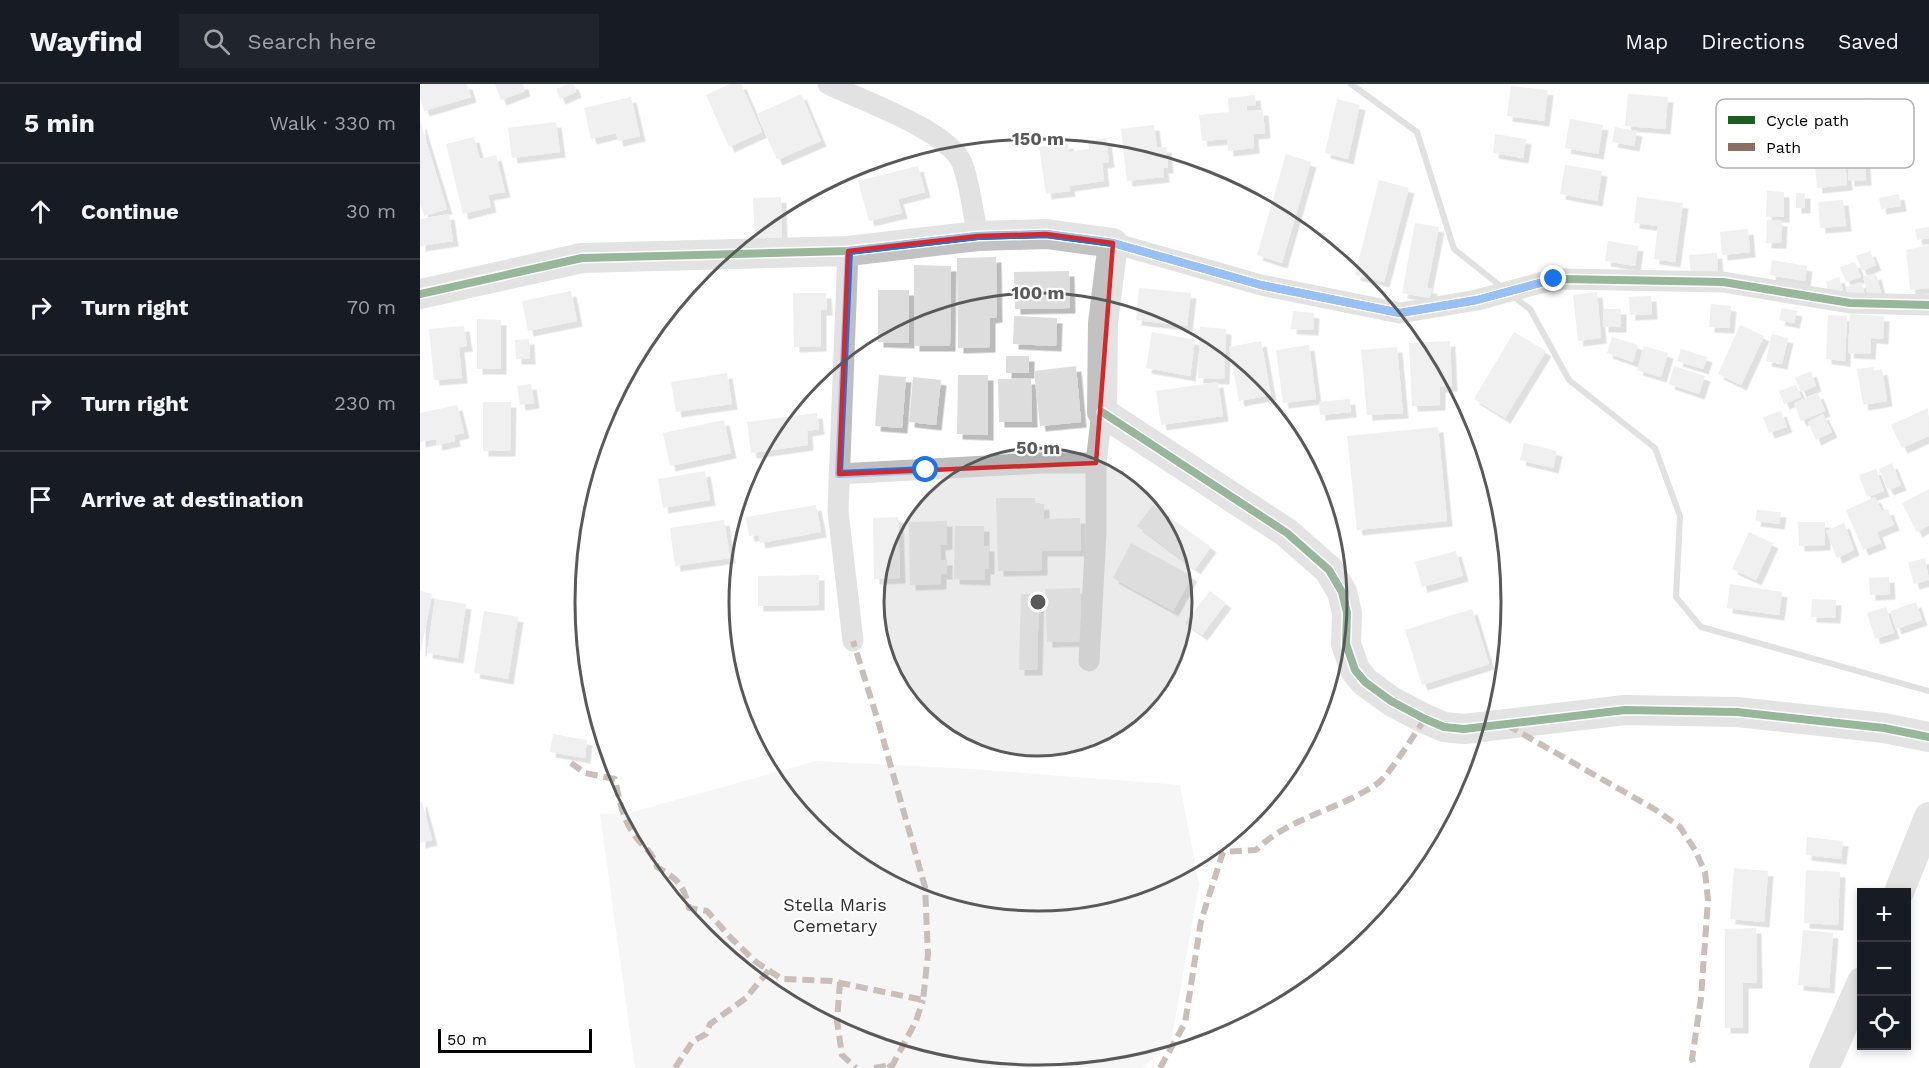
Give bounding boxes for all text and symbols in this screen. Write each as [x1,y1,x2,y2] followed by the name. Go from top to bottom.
[179,14,599,68] search box
[30,25,143,58] text: Wayfind
[200,25,233,58] icon: search
[248,29,377,54] text: Search here
[1625,29,1668,54] text: Map
[1701,29,1805,54] text: Directions
[1838,29,1899,54] text: Saved
[1716,99,1914,168] legend
[24,108,95,138] text: 5 min
[269,111,396,135] text: Walk · 330 m
[1766,111,1849,130] text: Cycle path
[1012,128,1064,149] text: 150 m
[1766,138,1801,157] text: Path
[24,195,57,228] icon: ahead
[81,199,179,224] text: Continue
[346,199,396,223] text: 30 m
[1540,265,1566,291] route end
[1011,282,1065,303] text: 100 m
[24,291,57,324] icon: right
[81,295,188,320] text: Turn right
[347,295,396,319] text: 70 m
[24,387,57,420] icon: right
[81,391,188,416] text: Turn right
[334,391,396,415] text: 230 m
[1016,437,1060,458] text: 50 m
[912,456,938,482] route start
[24,483,57,516] icon: arrive
[81,487,304,512] text: Arrive at destination
[1028,592,1048,612] centre of rings
[1857,888,1911,1050] map controls
[1857,888,1911,942] button: +
[783,894,887,936] park label: Stella Maris Cemetary
[1857,942,1911,996] button: −
[1857,996,1911,1050] button: locate
[438,1026,592,1054] scale bar
[447,1030,487,1049] text: 50 m

